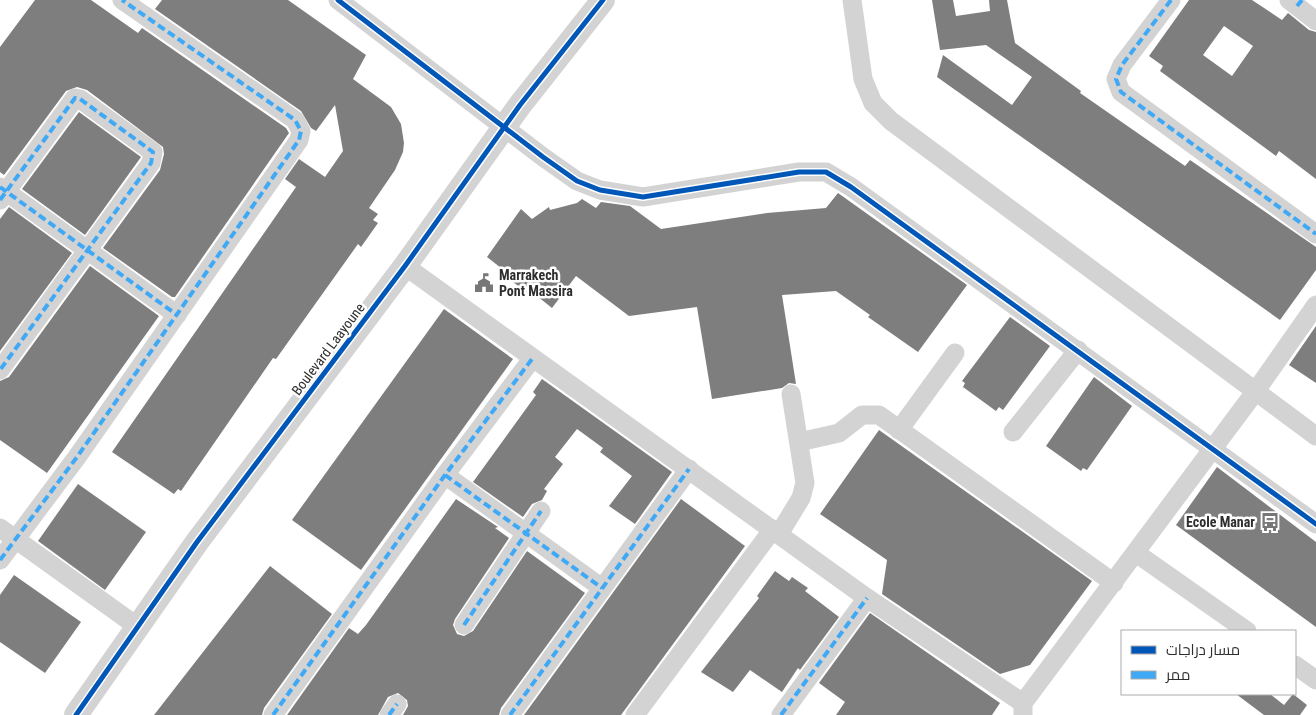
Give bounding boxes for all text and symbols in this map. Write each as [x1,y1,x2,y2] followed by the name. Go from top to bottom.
[499,267,573,299] place label: Marrakech Pont Massira
[473,272,495,294] public building icon: Marrakech Pont Massira
[288,300,368,398] street label: Boulevard Laayoune
[1259,511,1281,533] bus stop icon: Ecole Manar
[1186,514,1255,530] place label: Ecole Manar
[1121,630,1296,695] legend
[1166,641,1240,659] text: مسار دراجات
[1165,666,1190,684] text: ممر

